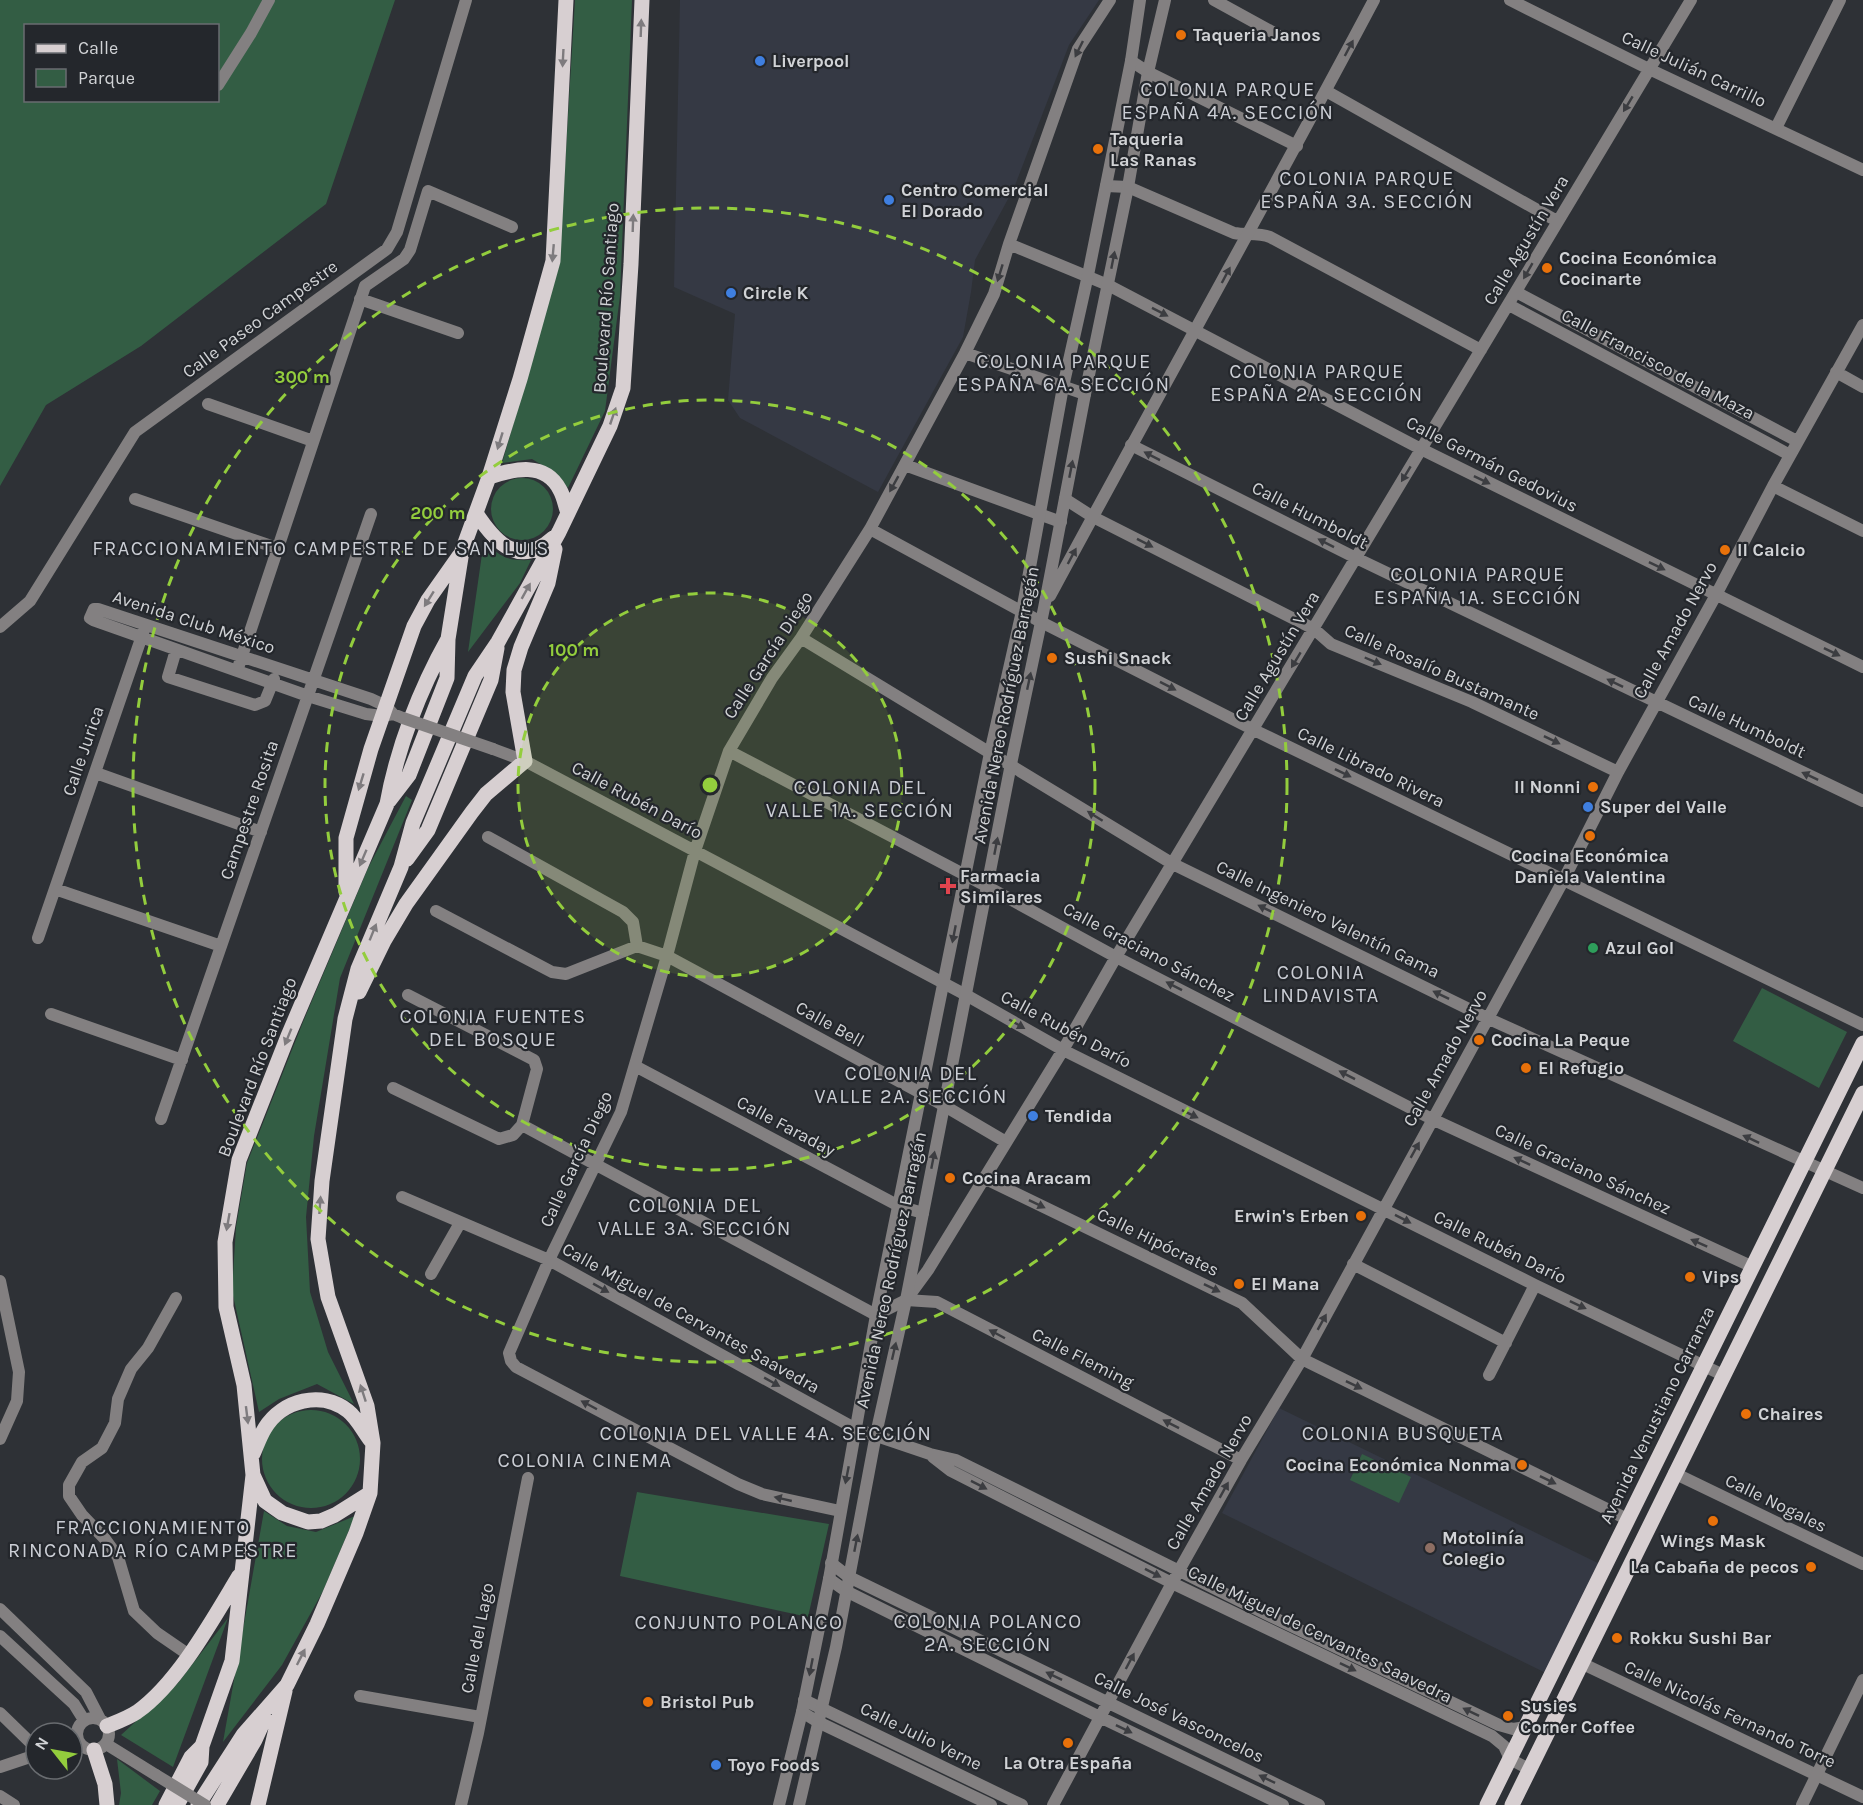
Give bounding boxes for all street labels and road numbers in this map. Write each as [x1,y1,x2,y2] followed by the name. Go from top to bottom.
[1618,26,1770,112] street label: Calle Julián Carrillo
[1478,171,1574,309] street label: Calle Agustín Vera
[588,202,624,394] street label: Boulevard Río Santiago
[178,255,342,383] street label: Calle Paseo Campestre
[1558,304,1758,424] street label: Calle Francisco de la Maza
[1402,411,1582,517] street label: Calle Germán Gedovius
[1248,476,1372,554] street label: Calle Humboldt
[1628,558,1722,702] street label: Calle Amado Nervo
[968,564,1044,846] street label: Avenida Nereo Rodríguez Barragán
[110,585,278,659] street label: Avenida Club México
[719,587,817,723] street label: Calle García Diego
[1229,587,1325,725] street label: Calle Agustín Vera
[1341,619,1543,725] street label: Calle Rosalío Bustamante
[1685,689,1810,763] street label: Calle Humboldt
[57,703,109,799] street label: Calle Jurica
[1294,722,1448,812] street label: Calle Librado Rivera
[215,737,283,883] street label: Campestre Rosita
[568,756,706,844] street label: Calle Rubén Darío
[1213,855,1443,983] street label: Calle Ingeniero Valentín Gama
[1059,897,1239,1007] street label: Calle Graciano Sánchez
[213,974,301,1160] street label: Boulevard Río Santiago
[997,985,1135,1073] street label: Calle Rubén Darío
[1398,986,1492,1130] street label: Calle Amado Nervo
[792,996,868,1052] street label: Calle Bell
[535,1087,617,1231] street label: Calle García Diego
[733,1091,840,1162] street label: Calle Faraday
[1491,1119,1675,1219] street label: Calle Graciano Sánchez
[851,1130,931,1410] street label: Avenida Nereo Rodríguez Barragán
[1093,1203,1223,1281] street label: Calle Hipócrates
[1430,1205,1570,1289] street label: Calle Rubén Darío
[558,1238,824,1398] street label: Calle Miguel de Cervantes Saavedra
[1595,1303,1719,1527] street label: Avenida Venustiano Carranza
[1028,1323,1138,1393] street label: Calle Fleming
[1161,1410,1257,1554] street label: Calle Amado Nervo
[1722,1469,1830,1537] street label: Calle Nogales
[1184,1560,1456,1708] street label: Calle Miguel de Cervantes Saavedra
[456,1581,498,1695] street label: Calle del Lago
[1621,1655,1839,1773] street label: Calle Nicolás Fernando Torre
[1090,1666,1268,1768] street label: Calle José Vasconcelos
[857,1697,985,1775] street label: Calle Julio Verne

